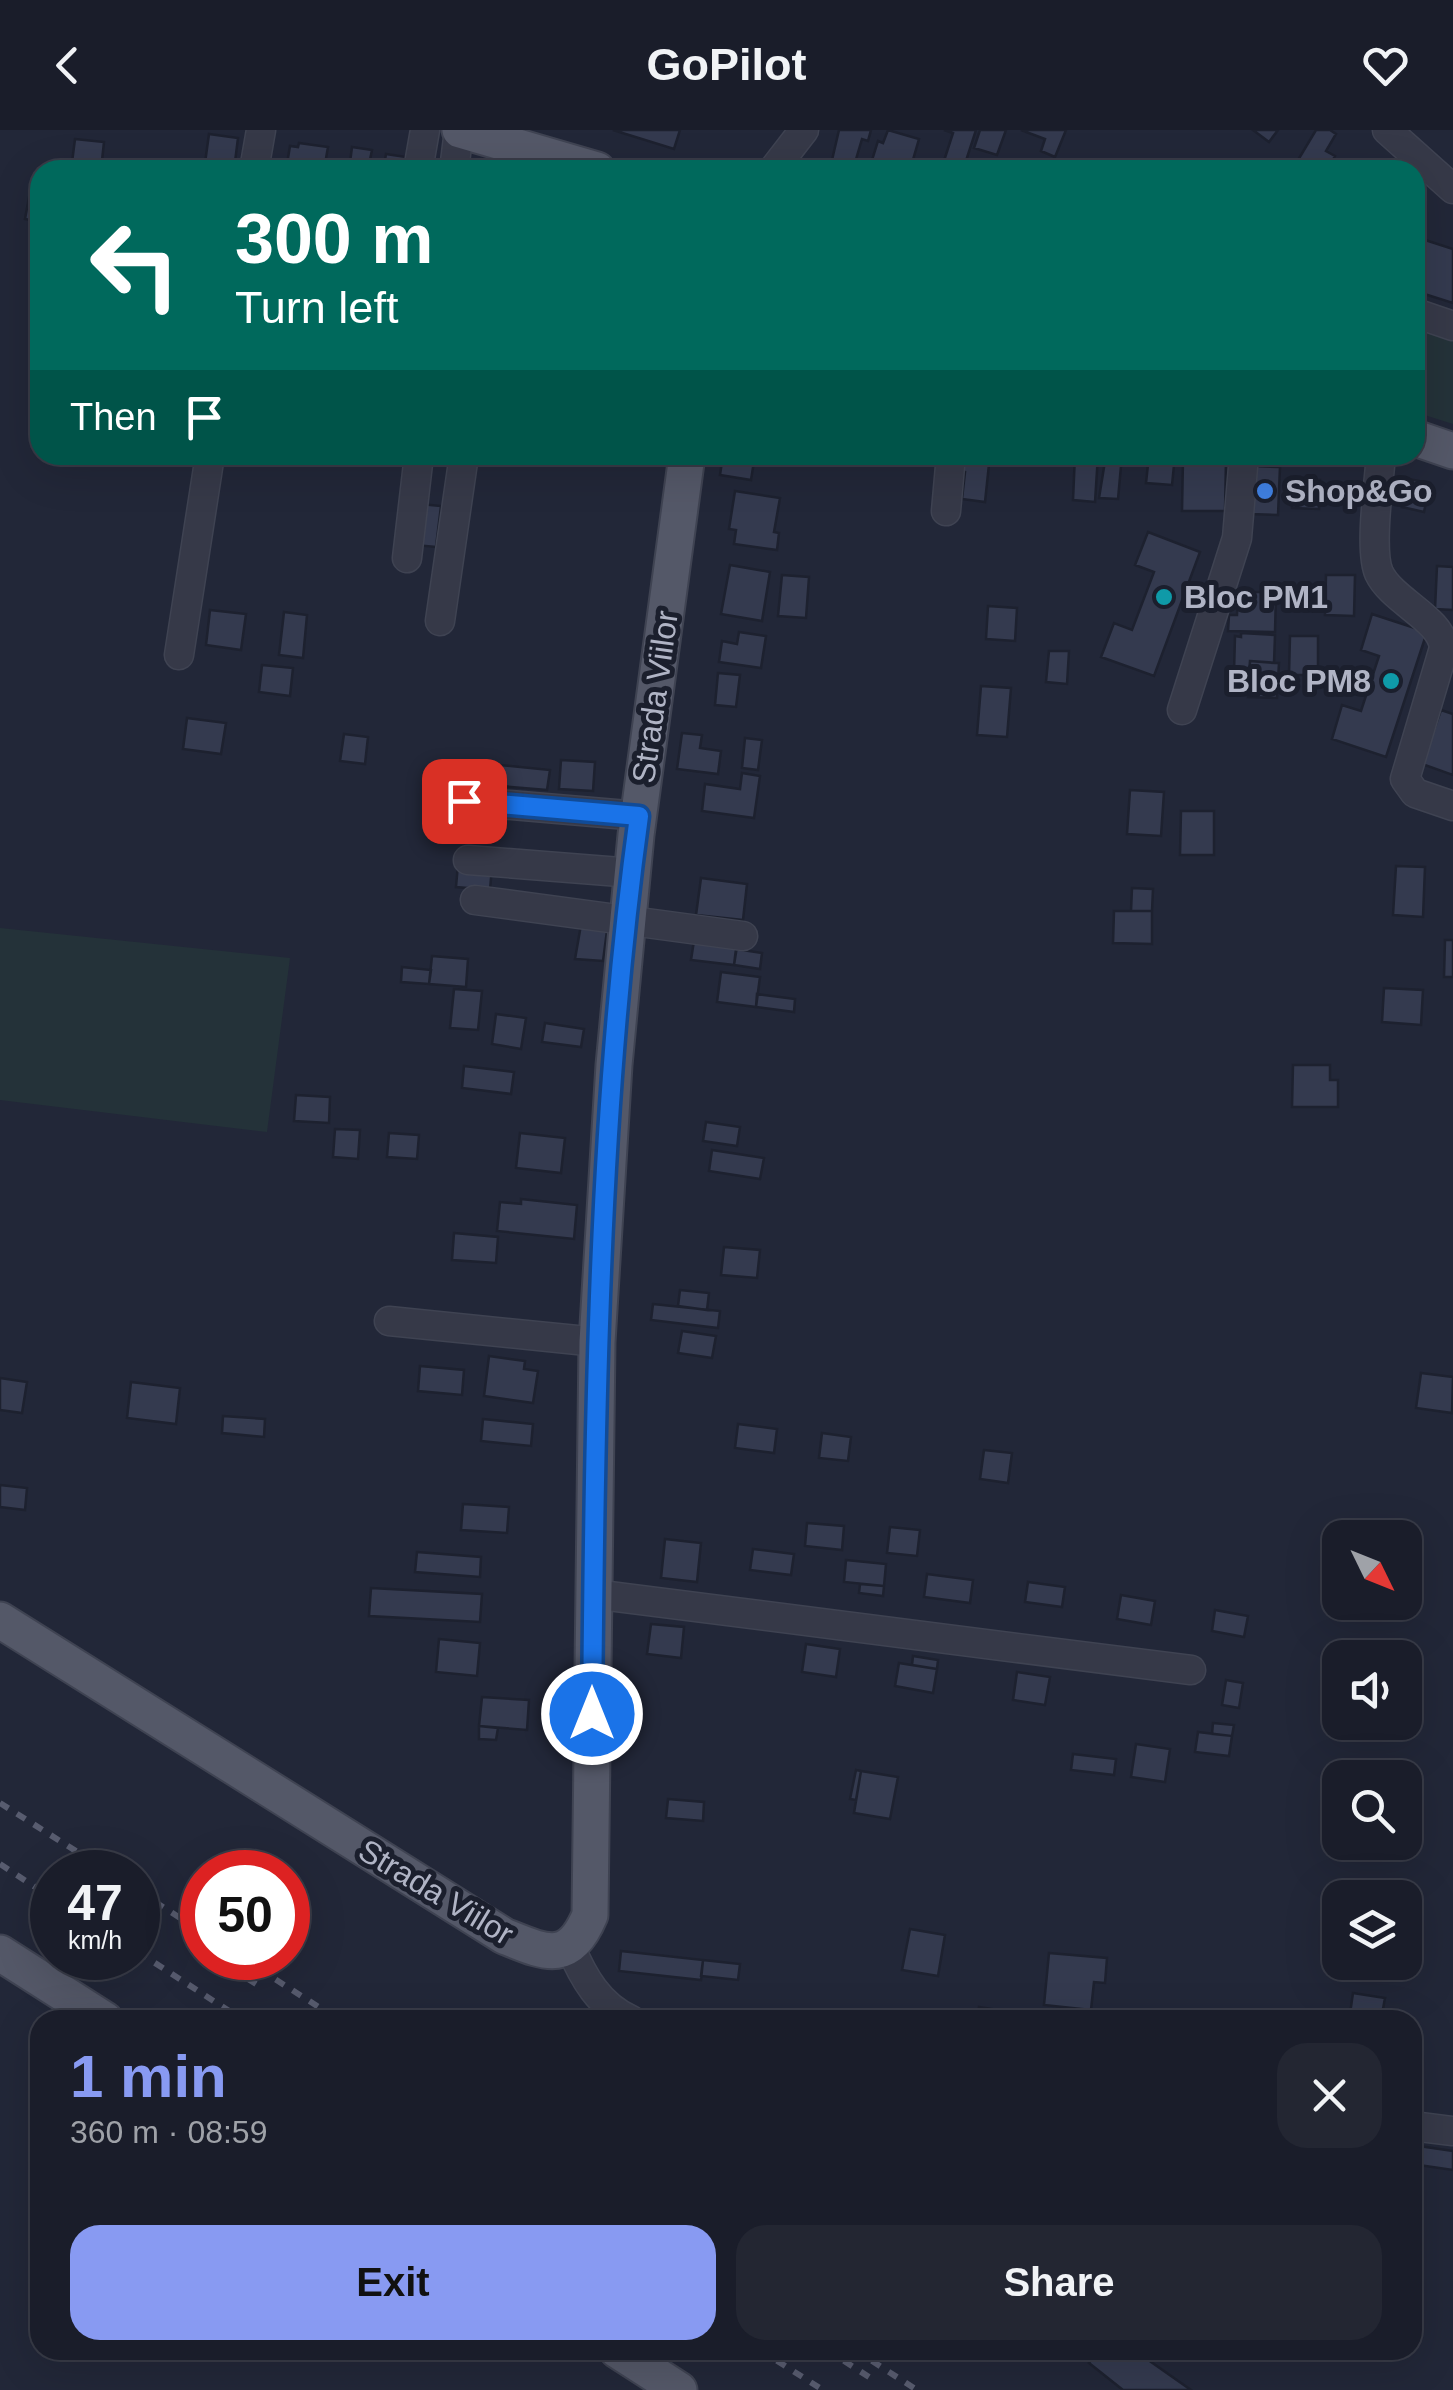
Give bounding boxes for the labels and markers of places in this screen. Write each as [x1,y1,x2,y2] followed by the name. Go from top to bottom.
[1285,473,1433,509] place label: Shop&Go
[1254,480,1276,502] marker: Shop&Go
[1184,579,1328,615] place label: Bloc PM1
[1153,586,1175,608] marker: Bloc PM1
[1227,663,1371,699] place label: Bloc PM8
[1380,670,1402,692] marker: Bloc PM8
[422,759,507,844] pin

